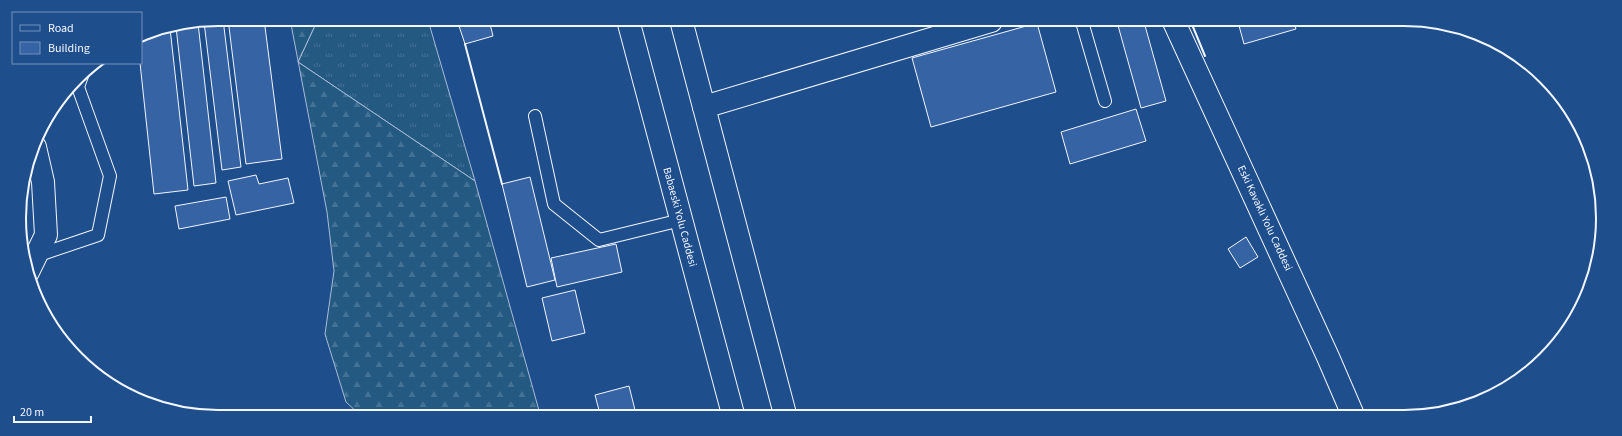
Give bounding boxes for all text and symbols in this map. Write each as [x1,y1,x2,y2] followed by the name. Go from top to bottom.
[12,12,142,64] legend
[48,20,74,37] text: Road
[48,40,90,57] text: Building
[1234,163,1296,273] street label: Eski Kavaklı Yolu Caddesi
[659,166,701,268] street label: Babaeski Yolu Caddesi
[14,398,91,424] scale bar
[20,404,44,421] text: 20 m

